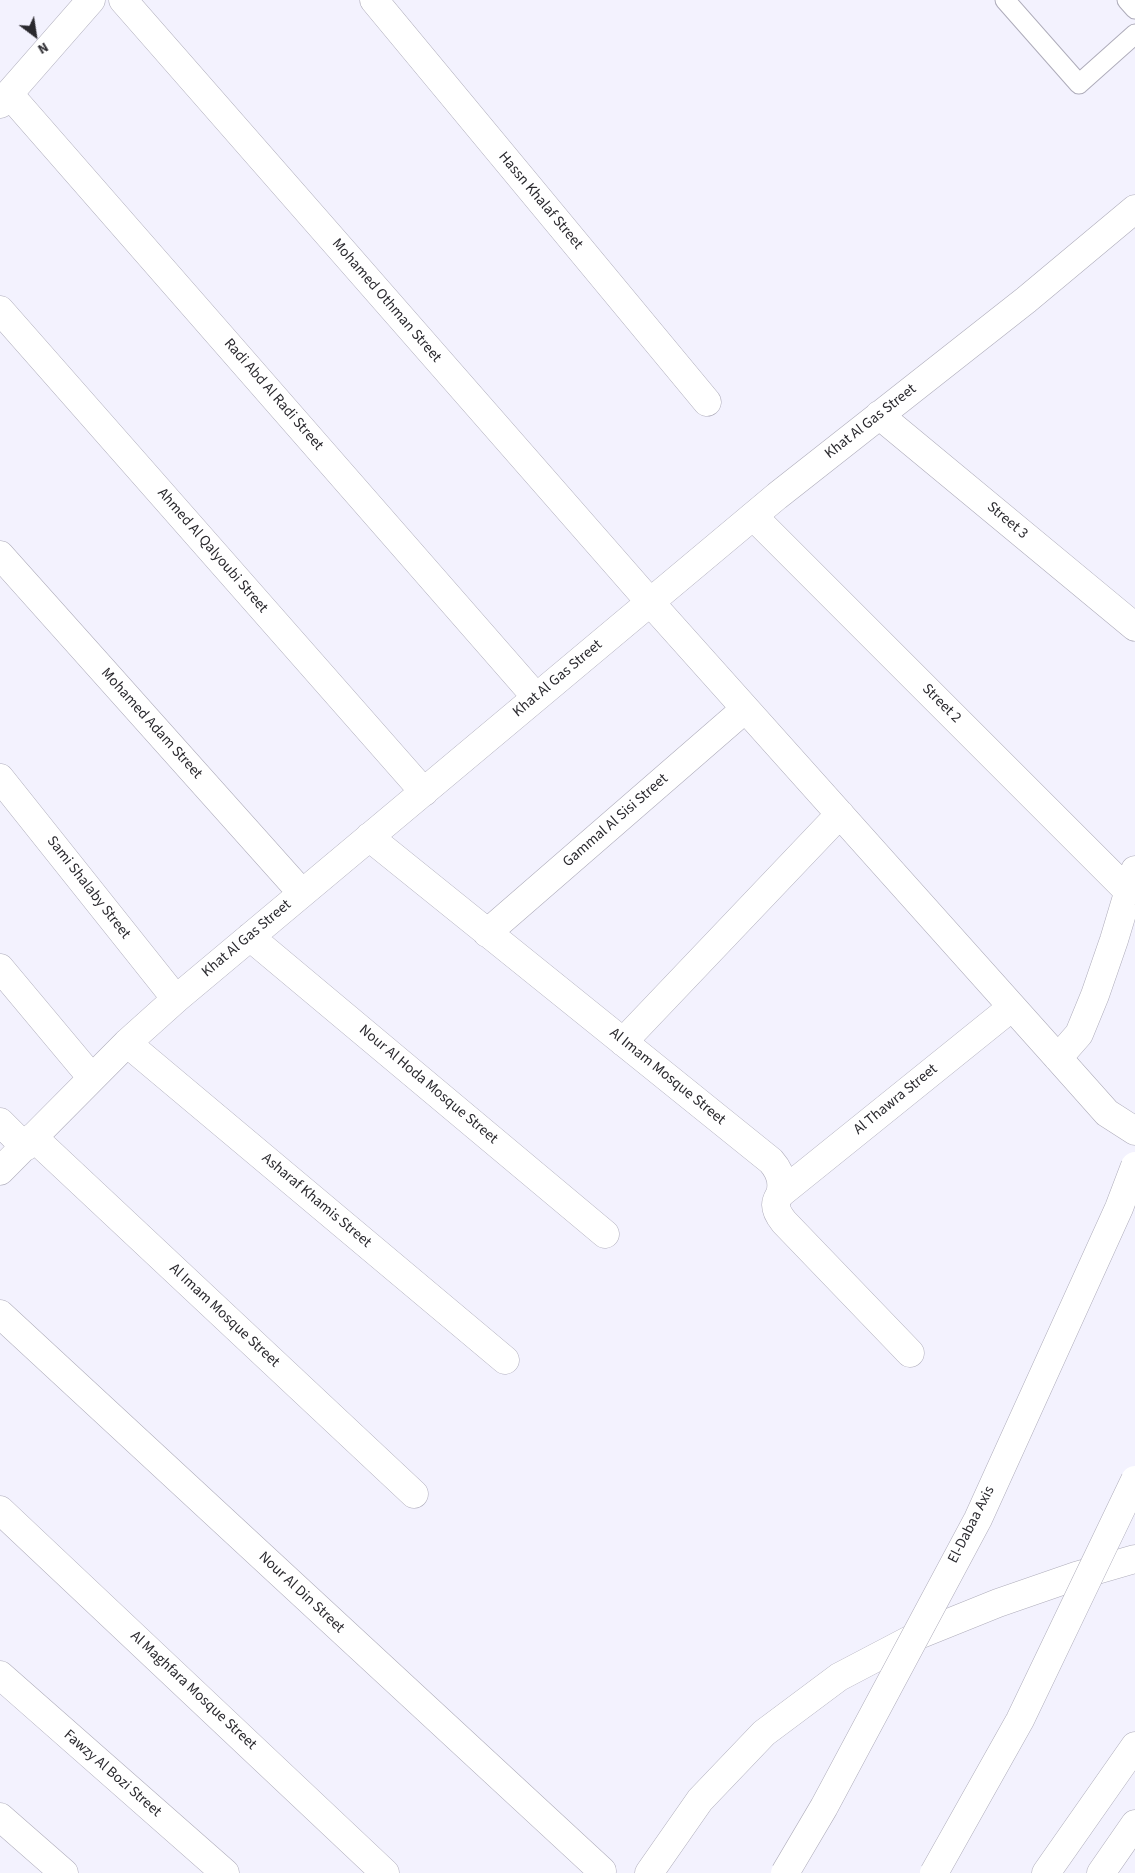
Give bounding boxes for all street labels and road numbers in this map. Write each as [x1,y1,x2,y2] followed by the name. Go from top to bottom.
[494,149,586,253] street label: Hassn Khalaf Street
[327,236,445,366] street label: Mohamed Othman Street
[219,335,327,455] street label: Radi Abd Al Radi Street
[822,381,920,463] street label: Khat Al Gas Street
[153,485,271,617] street label: Ahmed Al Qalyoubi Street
[983,499,1031,543] street label: Street 3
[510,636,606,722] street label: Khat Al Gas Street
[96,665,206,783] street label: Mohamed Adam Street
[918,681,964,727] street label: Street 2
[560,770,672,872] street label: Gammal Al Sisi Street
[42,833,134,943] street label: Sami Shalaby Street
[199,896,295,982] street label: Khat Al Gas Street
[355,1022,501,1148] street label: Nour Al Hoda Mosque Street
[605,1025,729,1129] street label: Al Imam Mosque Street
[851,1061,941,1139] street label: Al Thawra Street
[257,1150,375,1252] street label: Asharaf Khamis Street
[165,1260,283,1372] street label: Al Imam Mosque Street
[945,1483,999,1567] street label: El-Dabaa Axis
[254,1549,348,1637] street label: Nour Al Din Street
[126,1628,260,1754] street label: Al Maghfara Mosque Street
[59,1727,165,1821] street label: Fawzy Al Bozi Street

